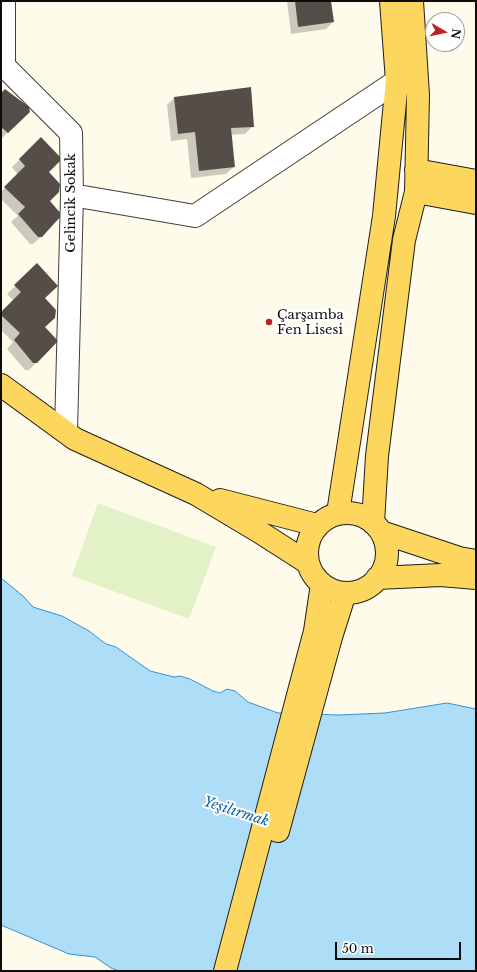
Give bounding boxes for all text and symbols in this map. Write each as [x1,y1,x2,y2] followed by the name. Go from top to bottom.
[425,12,465,52] north arrow
[448,28,464,40] text: N
[63,153,79,253] street label: Gelincik Sokak
[277,307,344,338] place label: Çarşamba Fen Lisesi
[264,317,274,327] marker: Çarşamba Fen Lisesi
[201,794,271,830] water label: Yeşilırmak
[337,934,463,960] scale bar
[342,941,374,956] text: 50 m

